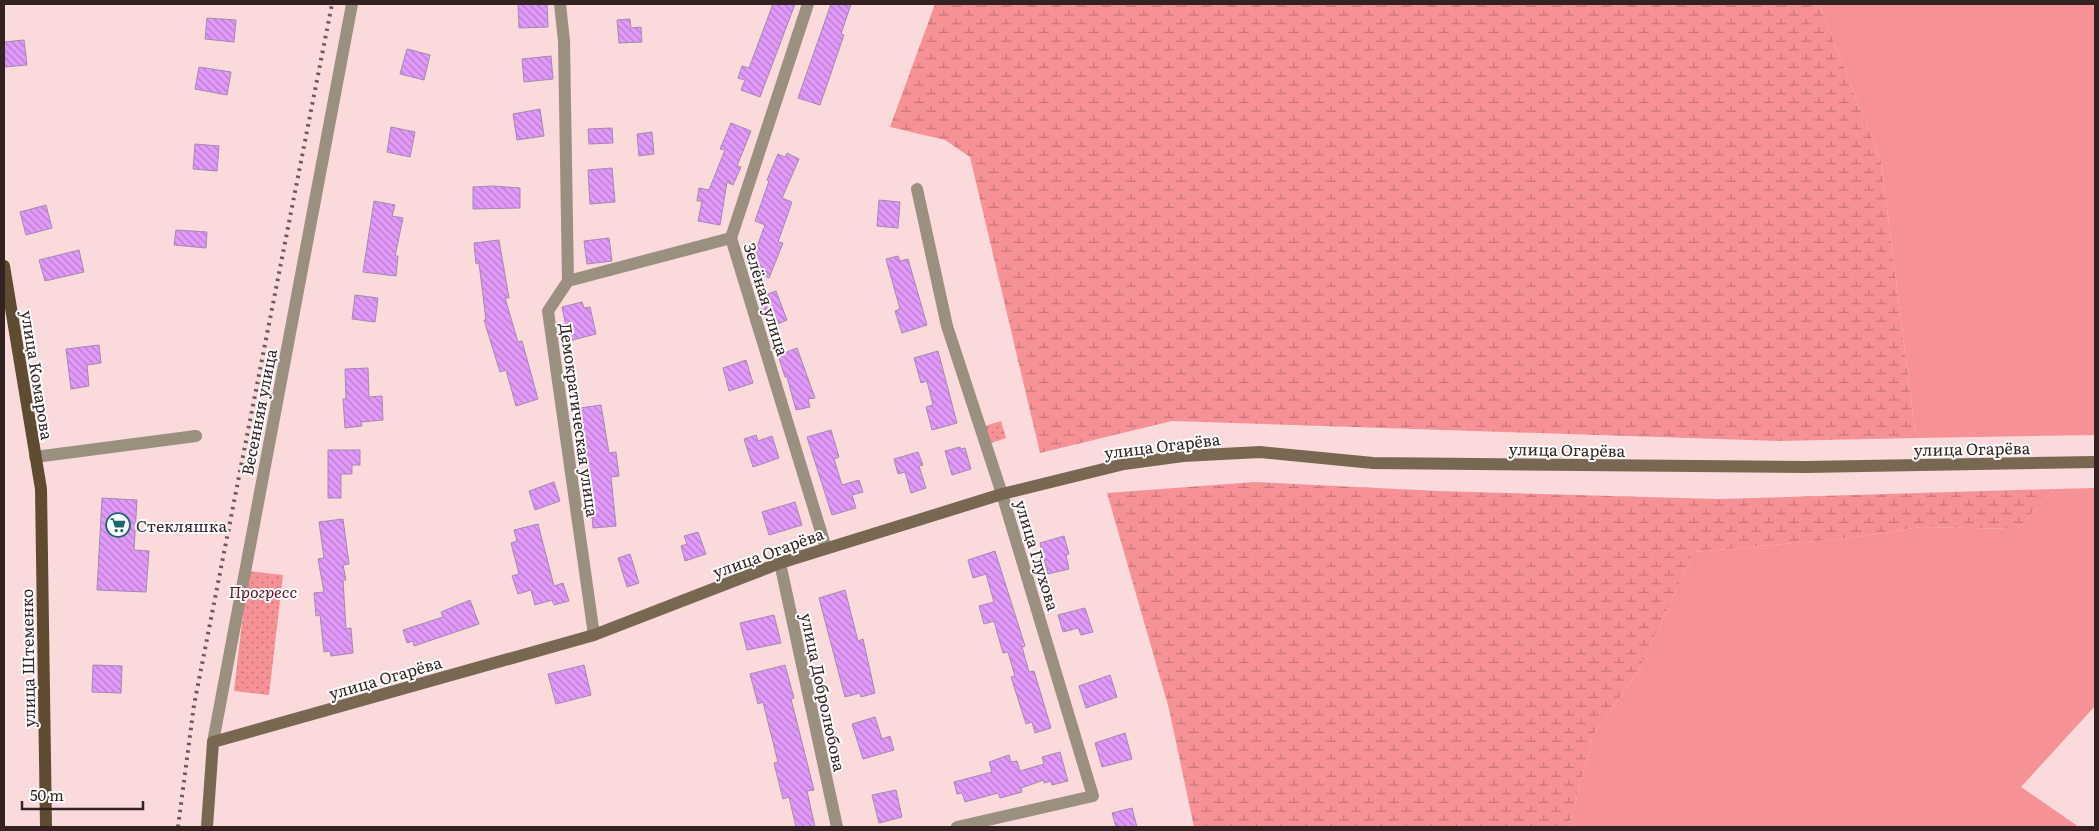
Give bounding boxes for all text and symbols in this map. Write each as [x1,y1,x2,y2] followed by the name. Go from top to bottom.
[738,239,796,359] street label: Зелёная улица
[16,309,60,442] street label: улица Комарова
[555,321,606,519] street label: Демократическая улица
[234,346,282,477] street label: Весенняя улица
[1103,426,1222,464] street label: улица Огарёва
[1913,435,2031,461] street label: улица Огарёва
[1508,436,1626,462] street label: улица Огарёва
[1010,497,1066,614] street label: улица Глухова
[105,512,131,538] supermarket icon: Стекляшка
[136,513,227,537] place label: Стекляшка
[709,521,827,583] street label: улица Огарёва
[229,579,298,603] park label: Прогресс
[14,589,40,727] street label: улица Штеменко
[795,611,853,774] street label: улица Добролюбова
[326,649,445,705] street label: улица Огарёва
[22,778,144,810] scale bar
[30,783,64,806] text: 50 m

